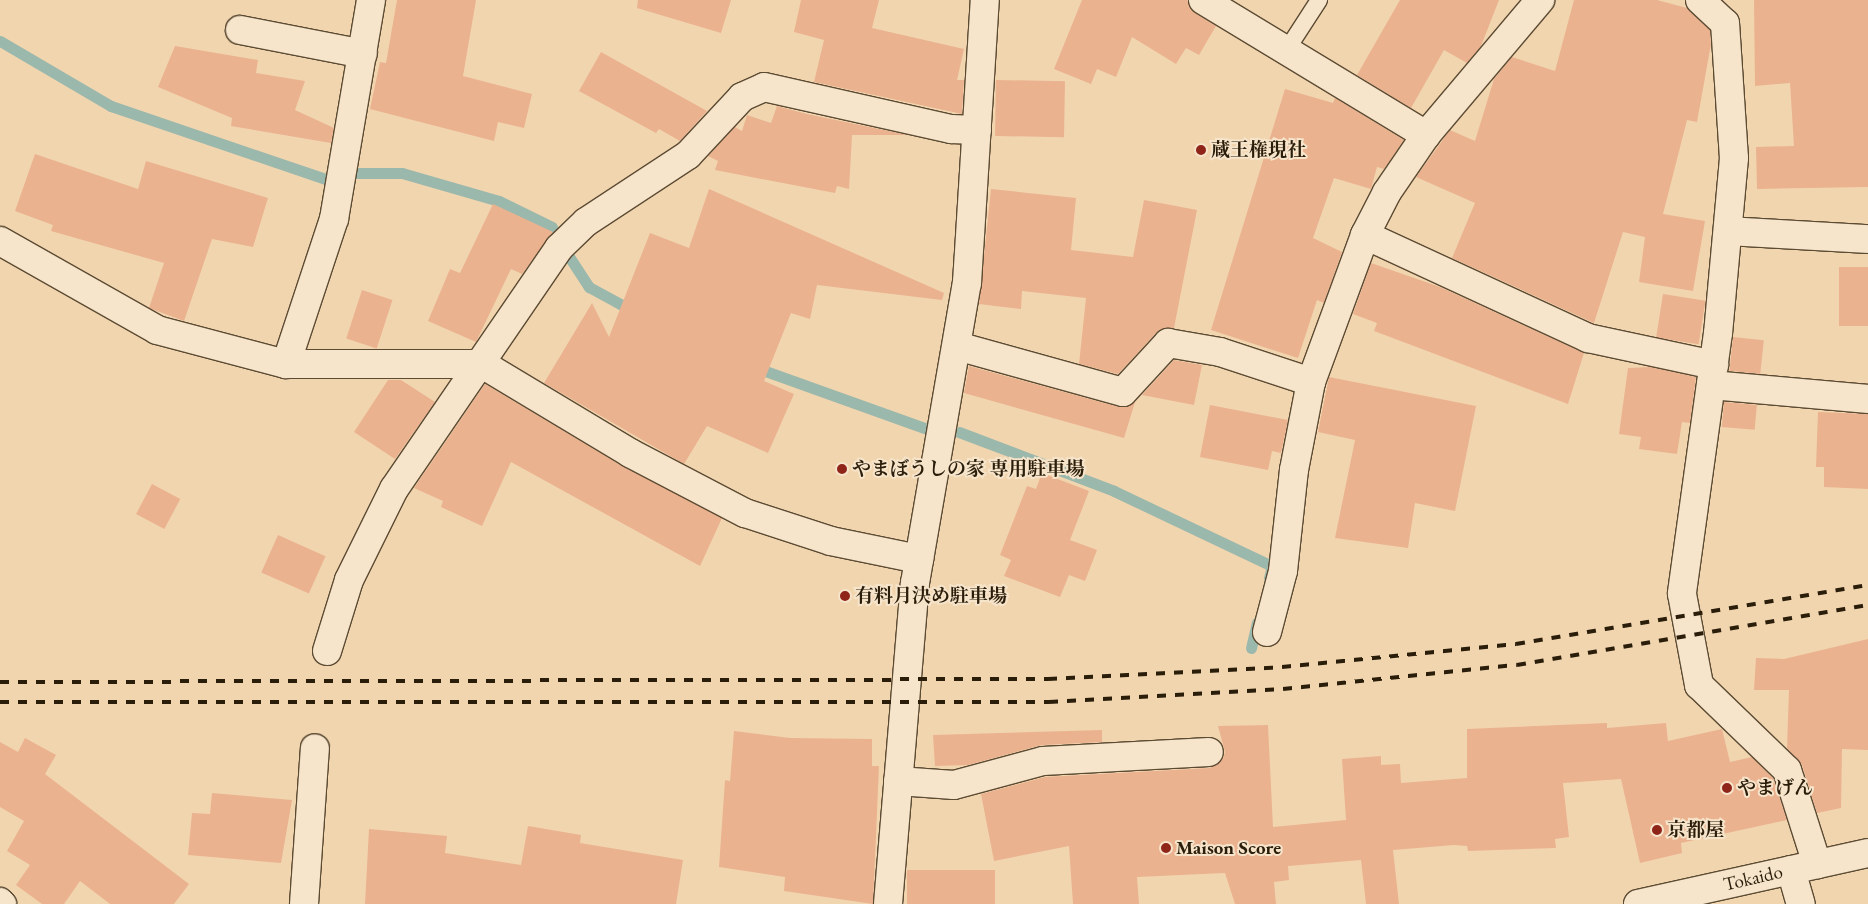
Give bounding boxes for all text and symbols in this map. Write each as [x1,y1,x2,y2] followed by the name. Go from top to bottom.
[1211,139,1306,161] place label: 蔵王権現社
[1195,144,1207,156] marker: 蔵王権現社
[852,458,1085,480] place label: やまぼうしの家 専用駐車場
[836,463,848,475] marker: やまぼうしの家 専用駐車場
[855,585,1007,607] place label: 有料月決め駐車場
[839,590,851,602] marker: 有料月決め駐車場
[1737,777,1813,799] place label: やまげん
[1721,782,1733,794] marker: やまげん
[1667,819,1724,841] place label: 京都屋
[1651,824,1663,836] marker: 京都屋
[1176,837,1281,859] place label: Maison Score
[1160,842,1172,854] marker: Maison Score
[1721,860,1785,896] street label: Tokaido

